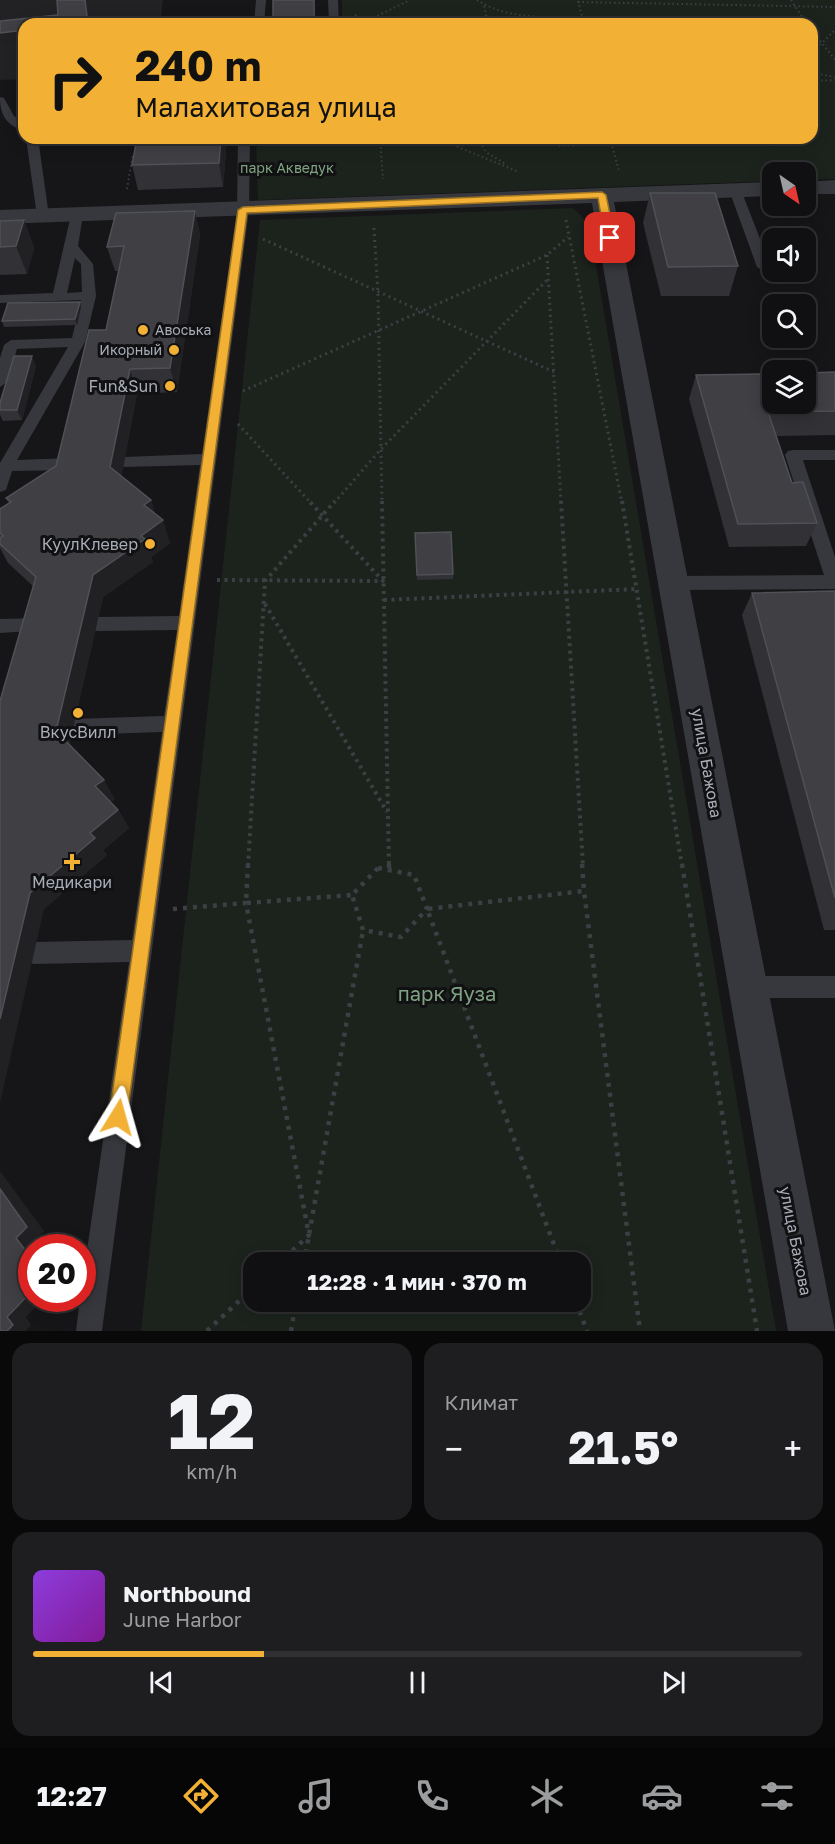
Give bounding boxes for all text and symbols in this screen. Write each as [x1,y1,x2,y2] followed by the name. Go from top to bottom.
[135,40,261,90] text: 240 m
[36,42,114,120] icon: right
[135,91,397,123] text: Малахитовая улица
[240,159,334,176] park label: парк Акведук
[762,162,816,216] north arrow
[762,162,816,414] map controls
[584,212,635,263] pin
[593,221,626,254] icon: arrive
[762,228,816,282] button: sound
[762,294,816,348] button: search
[155,321,212,338] place label: Авоська
[136,323,150,337] marker: Авоська
[99,341,162,358] place label: Икорный
[167,343,181,357] marker: Икорный
[762,360,816,414] button: layers
[88,376,158,396] place label: Fun&Sun
[163,379,177,393] marker: Fun&Sun
[42,534,138,554] place label: КуулКлевер
[143,537,157,551] marker: КуулКлевер
[71,706,85,720] marker: ВкусВилл
[688,707,726,819] street label: улица Бажова
[40,722,116,742] place label: ВкусВилл
[63,853,81,871] marker: Медикари
[32,872,112,892] place label: Медикари
[398,981,496,1005] park label: парк Яуза
[86,1085,150,1149] position arrow
[776,1185,816,1297] street label: улица Бажова
[18,1234,96,1312] speed limit sign: 20
[307,1268,527,1295] text: 12:28 · 1 мин · 370 m
[168,1373,256,1466] text: 12
[445,1390,518,1414] text: Климат
[568,1420,678,1474] text: 21.5°
[445,1429,463,1468] text: −
[784,1429,802,1468] text: +
[186,1459,237,1483] text: km/h
[123,1580,251,1607] text: Northbound
[123,1607,242,1631] text: June Harbor
[145,1666,178,1699] icon: previous
[401,1666,434,1699] icon: pause
[657,1666,690,1699] icon: next
[180,1775,222,1817] icon: directions
[295,1775,337,1817] icon: music
[411,1775,453,1817] icon: phone
[526,1775,568,1817] icon: climate
[641,1775,683,1817] icon: car
[756,1775,798,1817] icon: filters
[37,1780,107,1812] text: 12:27

